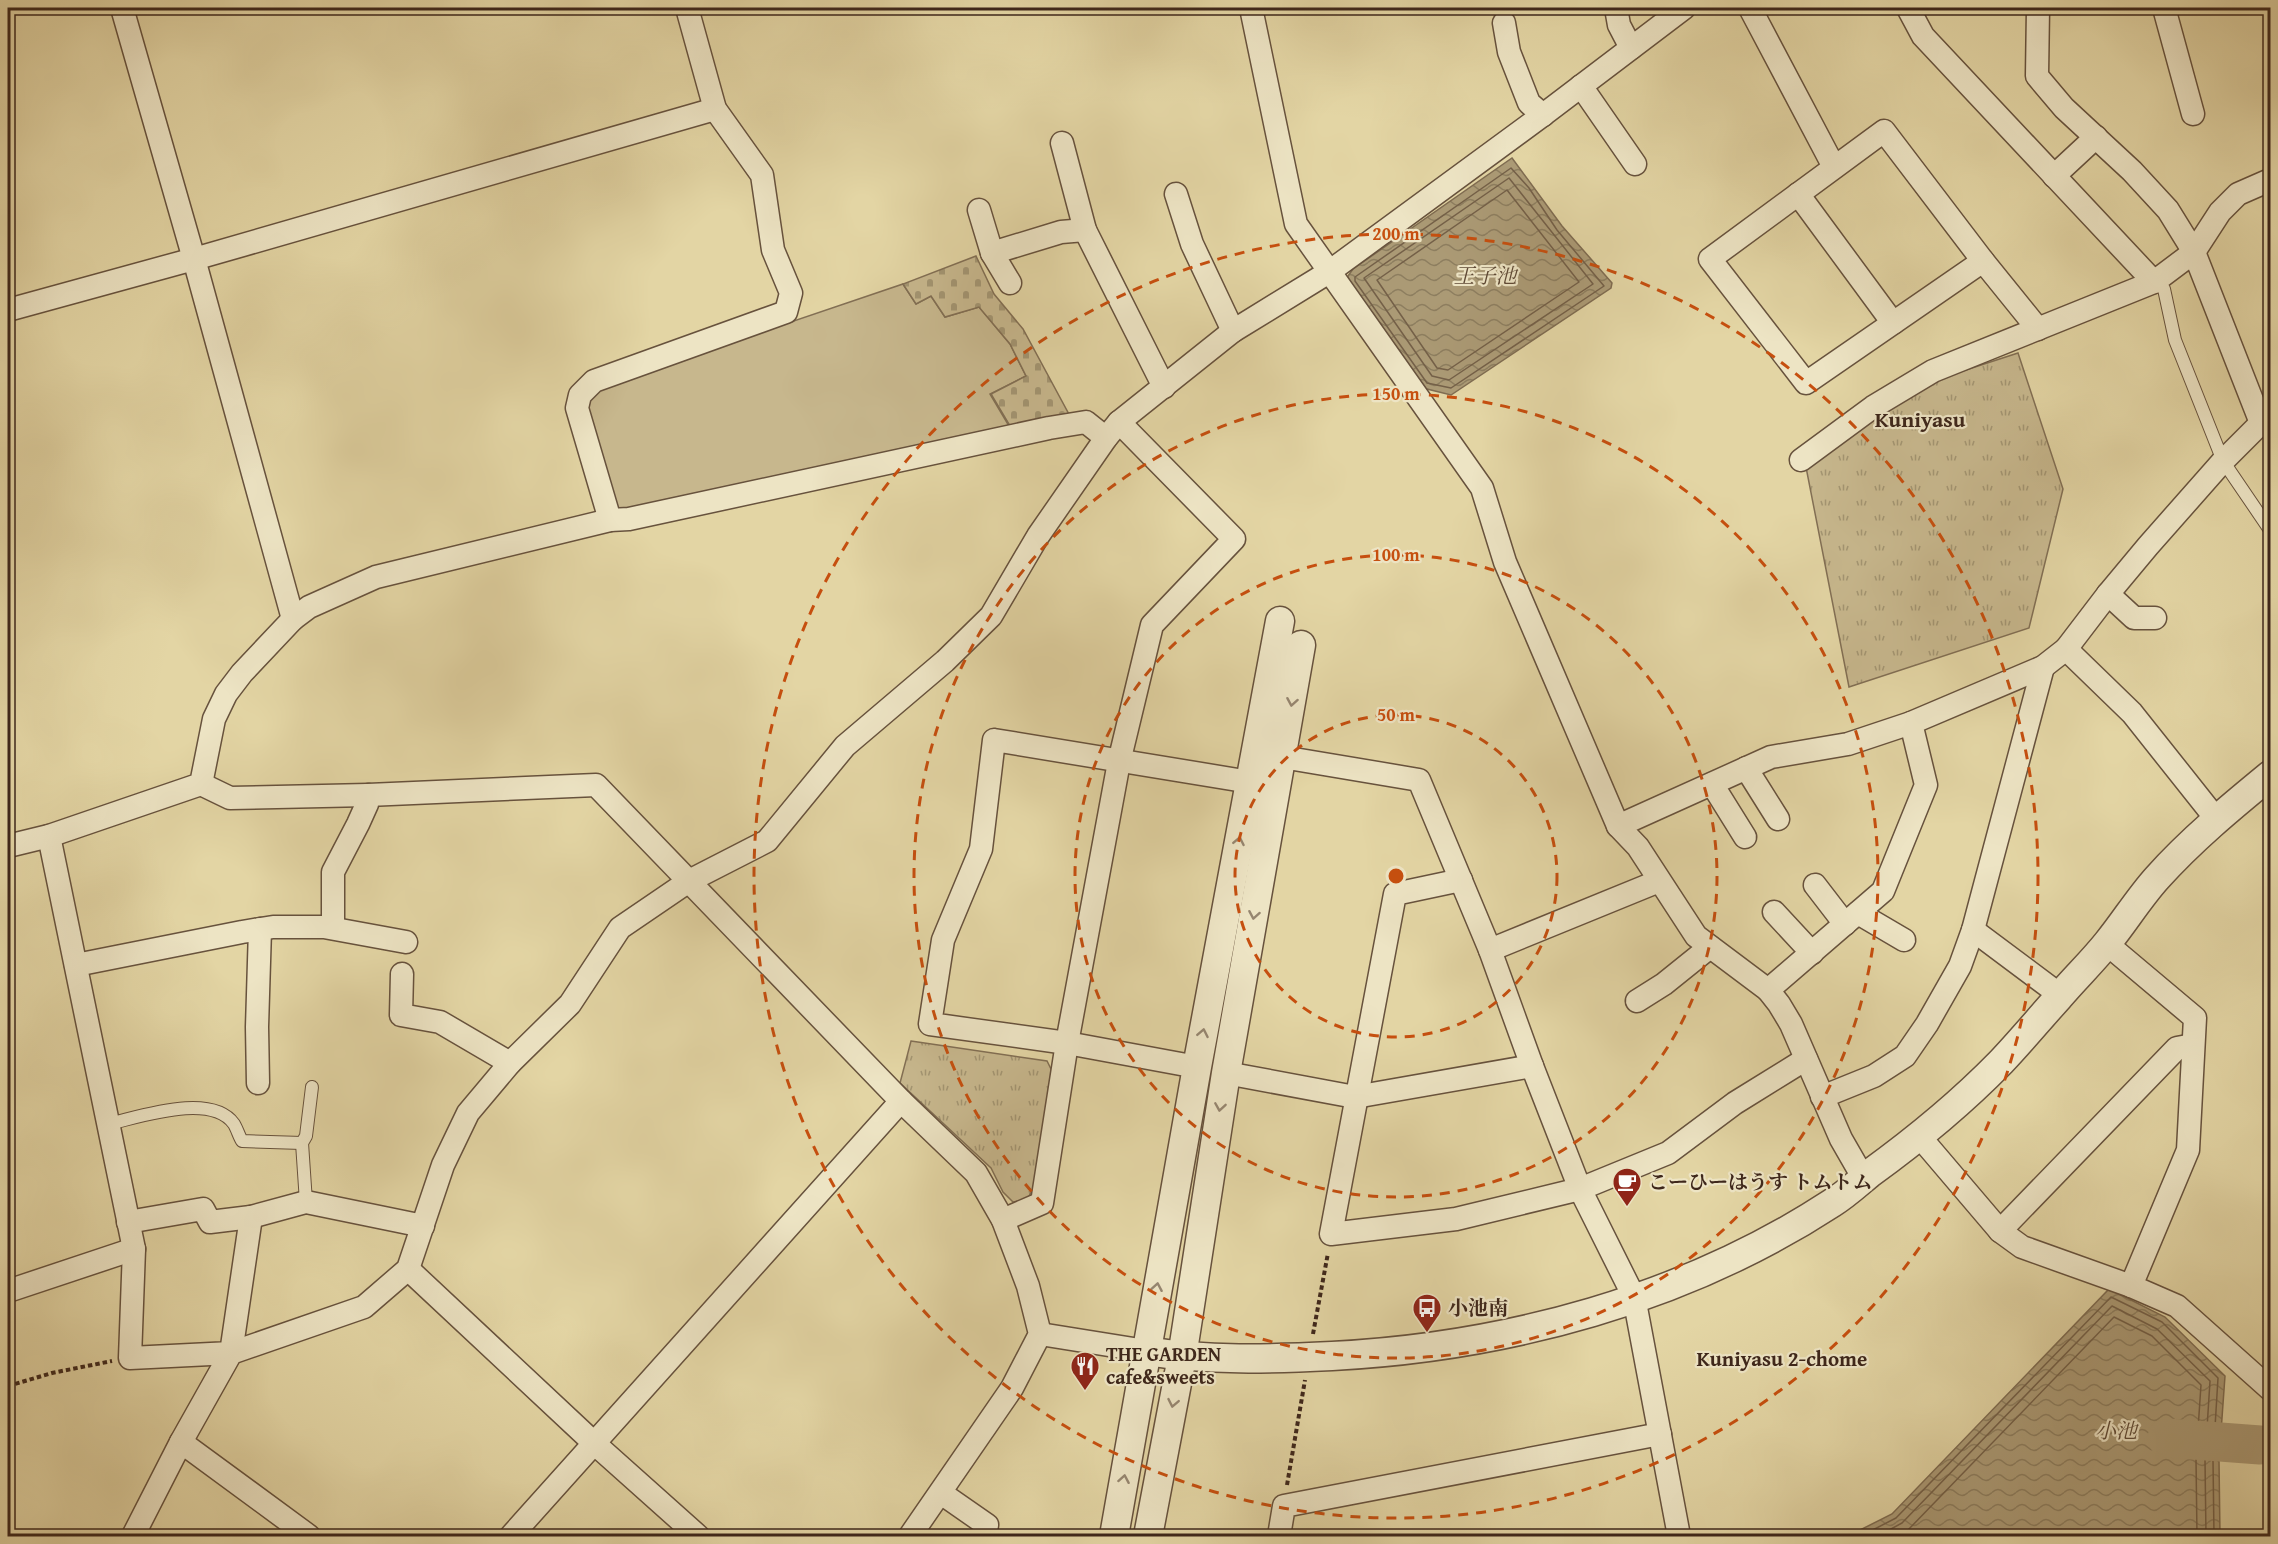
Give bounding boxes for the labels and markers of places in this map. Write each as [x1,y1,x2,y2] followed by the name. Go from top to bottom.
[1386,866,1406,886] centre of rings
[1611,1166,1643,1208] cafe icon: こーひーはうす トムトム
[1648,1167,1872,1196] place label: こーひーはうす トムトム
[1411,1292,1443,1334] bus stop icon: 小池南
[1448,1293,1508,1322] place label: 小池南
[1106,1339,1221,1391] place label: THE GARDEN cafe&sweets
[1069,1350,1101,1392] restaurant icon: THE GARDEN cafe&sweets

